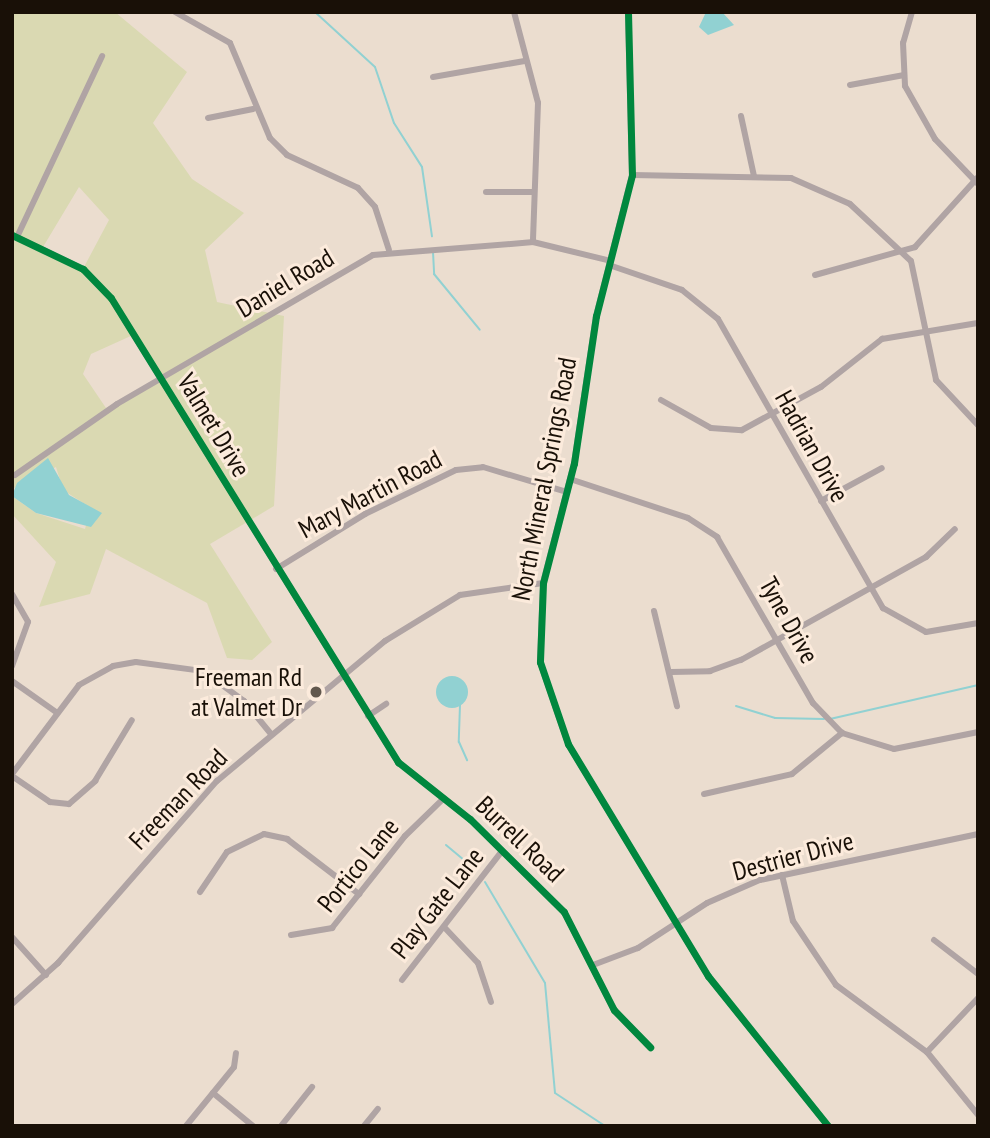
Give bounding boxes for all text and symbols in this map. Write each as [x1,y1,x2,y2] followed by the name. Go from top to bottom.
[231,242,339,324] street label: Daniel Road
[505,355,583,603] street label: North Mineral Springs Road
[171,368,257,482] street label: Valmet Drive
[769,385,855,507] street label: Hadrian Drive
[293,443,447,545] street label: Mary Martin Road
[753,571,825,669] street label: Tyne Drive
[190,661,302,722] place label: Freeman Rd at Valmet Dr
[308,684,324,700] marker: Freeman Rd at Valmet Dr
[122,742,234,856] street label: Freeman Road
[469,789,571,889] street label: Burrell Road
[311,812,405,918] street label: Portico Lane
[729,825,857,887] street label: Destrier Drive
[384,841,490,965] street label: Play Gate Lane

